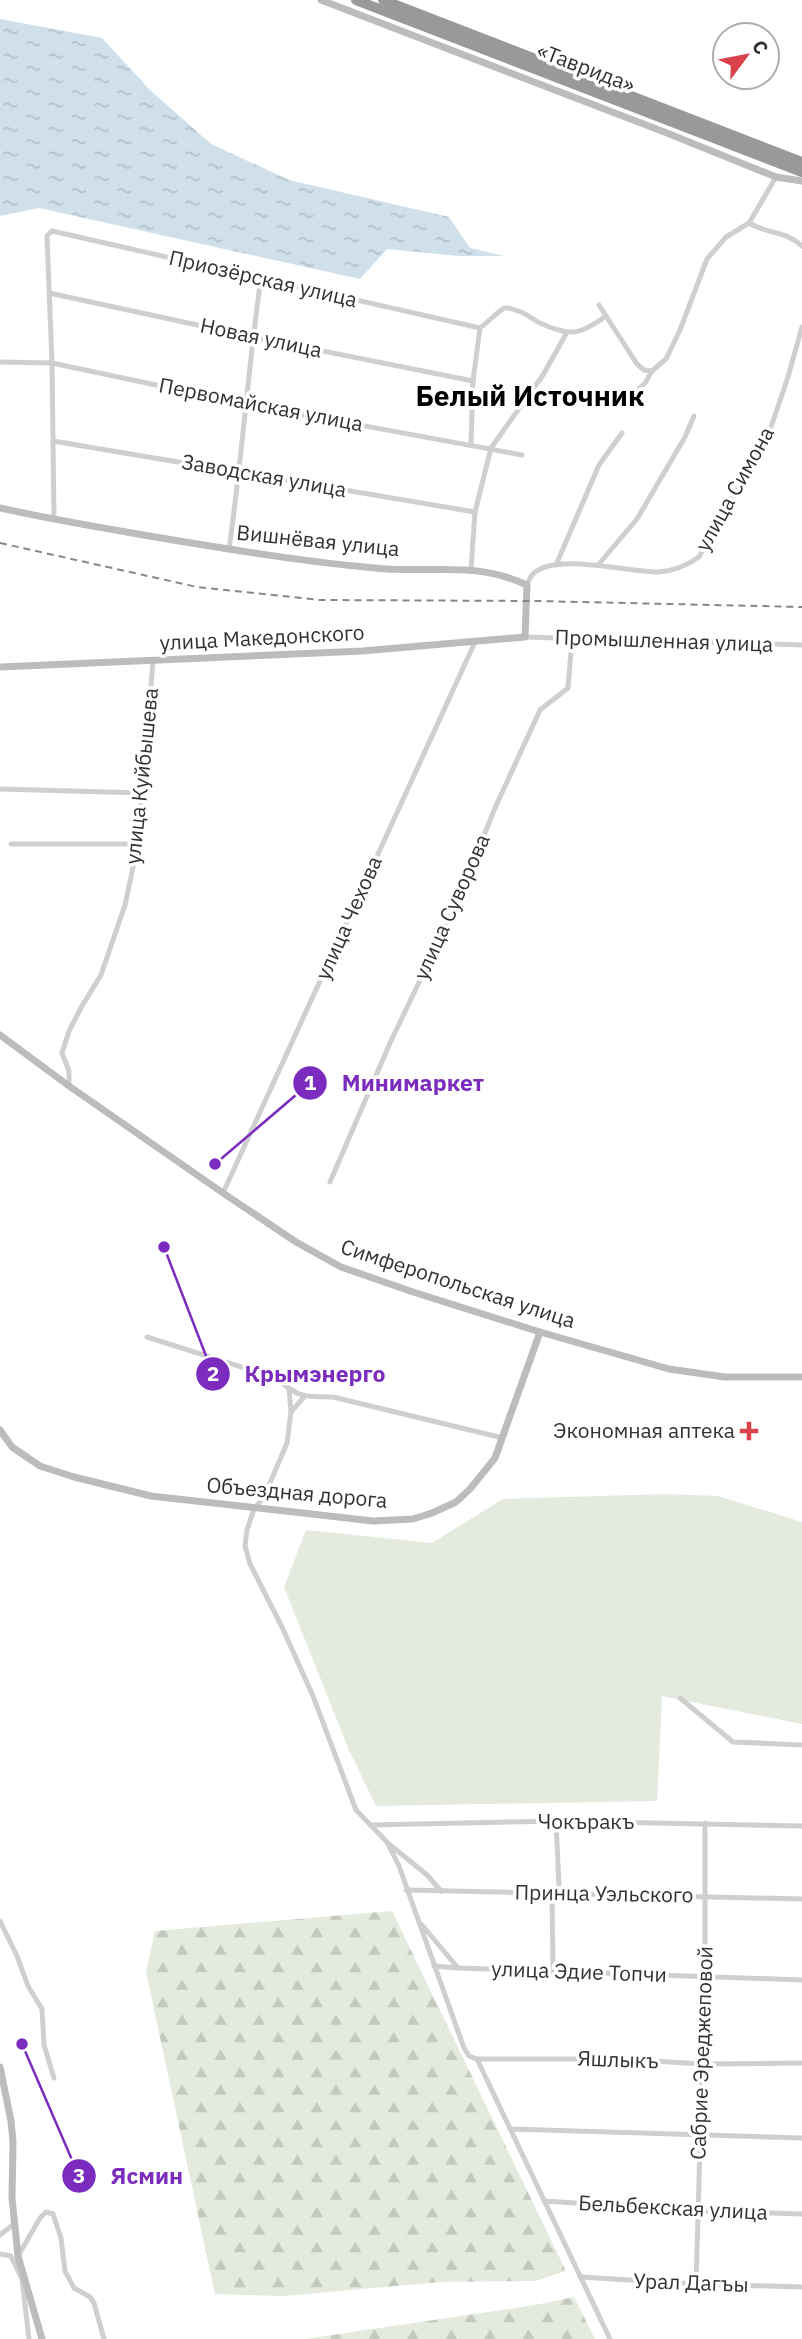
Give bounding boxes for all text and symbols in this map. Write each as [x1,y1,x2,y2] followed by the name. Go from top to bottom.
[711,21,781,91] north arrow
[747,35,774,59] text: С
[533,36,640,99] street label: «Таврида»
[166,243,360,313] street label: Приозёрская улица
[198,310,325,364] street label: Новая улица
[157,370,366,438] street label: Первомайская улица
[416,377,645,414] district label: Белый Источник
[688,421,780,556] street label: улица Симона
[179,447,349,503] street label: Заводская улица
[235,518,401,562] street label: Вишнёвая улица
[159,618,365,656] street label: улица Македонского
[554,622,774,658] street label: Промышленная улица
[118,686,164,866] street label: улица Куйбышева
[406,829,496,984] street label: улица Суворова
[308,851,388,984] street label: улица Чехова
[293,1061,498,1105] callout: Минимаркет
[342,1067,484,1097] text: Минимаркет
[304,1068,317,1096] text: 1
[337,1232,579,1334] street label: Симферопольская улица
[195,1352,399,1396] callout: Крымэнерго
[244,1358,386,1388] text: Крымэнерго
[207,1359,219,1387] text: 2
[553,1416,735,1444] place label: Экономная аптека
[741,1423,757,1439] marker: Экономная аптека
[205,1470,389,1514] street label: Объездная дорога
[538,1807,634,1835] street label: Чокъракъ
[514,1877,694,1909] street label: Принца Уэльского
[683,1946,719,2160] street label: Сабрие Эреджеповой
[491,1954,667,1988] street label: улица Эдие Топчи
[577,2044,659,2074] street label: Яшлыкъ
[61,2154,197,2198] callout: Ясмин
[111,2160,183,2190] text: Ясмин
[73,2161,85,2189] text: 3
[578,2188,769,2226] street label: Бельбекская улица
[633,2266,749,2298] street label: Урал Дагъы

